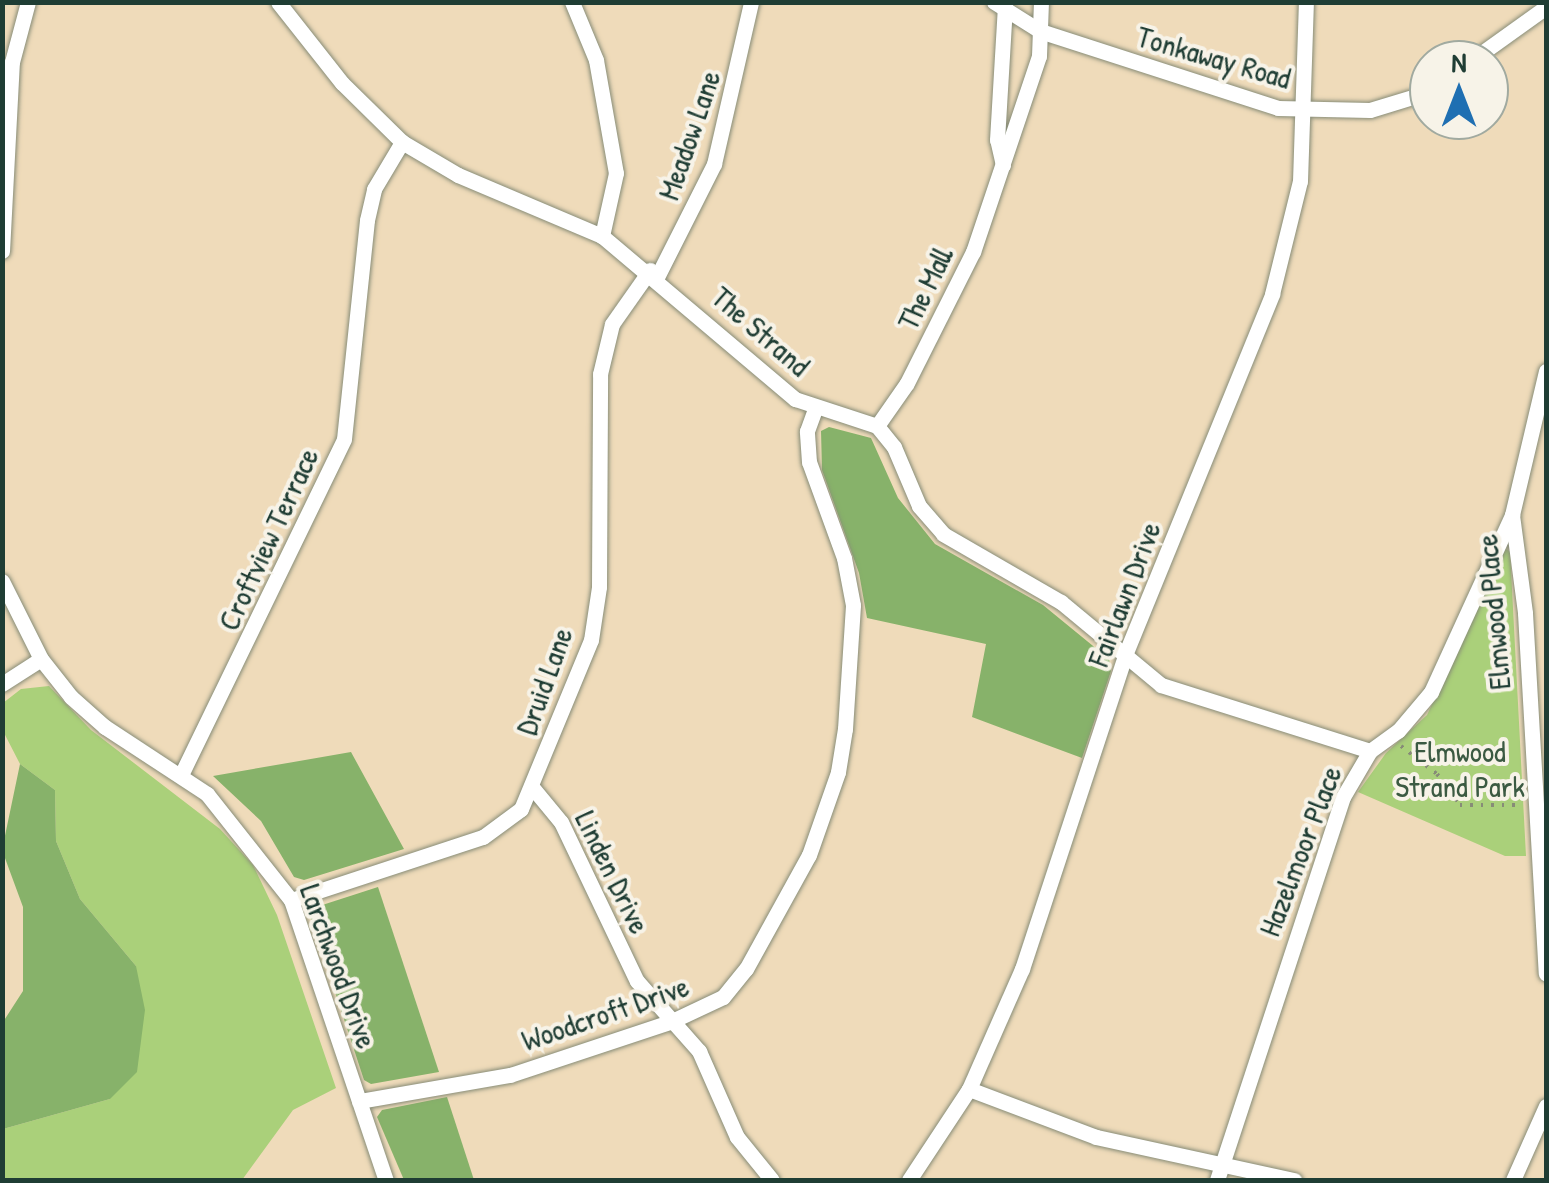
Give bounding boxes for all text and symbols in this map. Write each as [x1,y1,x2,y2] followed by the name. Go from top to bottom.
[1133,18,1295,96] street label: Tonkaway Road
[1409,40,1509,140] north arrow
[1452,43,1466,81] text: N
[650,66,728,204] street label: Meadow Lane
[890,241,960,335] street label: The Mall
[705,279,817,383] street label: The Strand
[210,442,326,636] street label: Croftview Terrace
[1080,517,1168,671] street label: Fairlawn Drive
[1468,533,1518,691] street label: Elmwood Place
[508,622,580,740] street label: Druid Lane
[1395,733,1525,804] park label: Elmwood Strand Park
[1251,761,1349,941] street label: Hazelmoor Place
[568,805,658,939] street label: Linden Drive
[293,879,385,1053] street label: Larchwood Drive
[517,968,693,1058] street label: Woodcroft Drive

